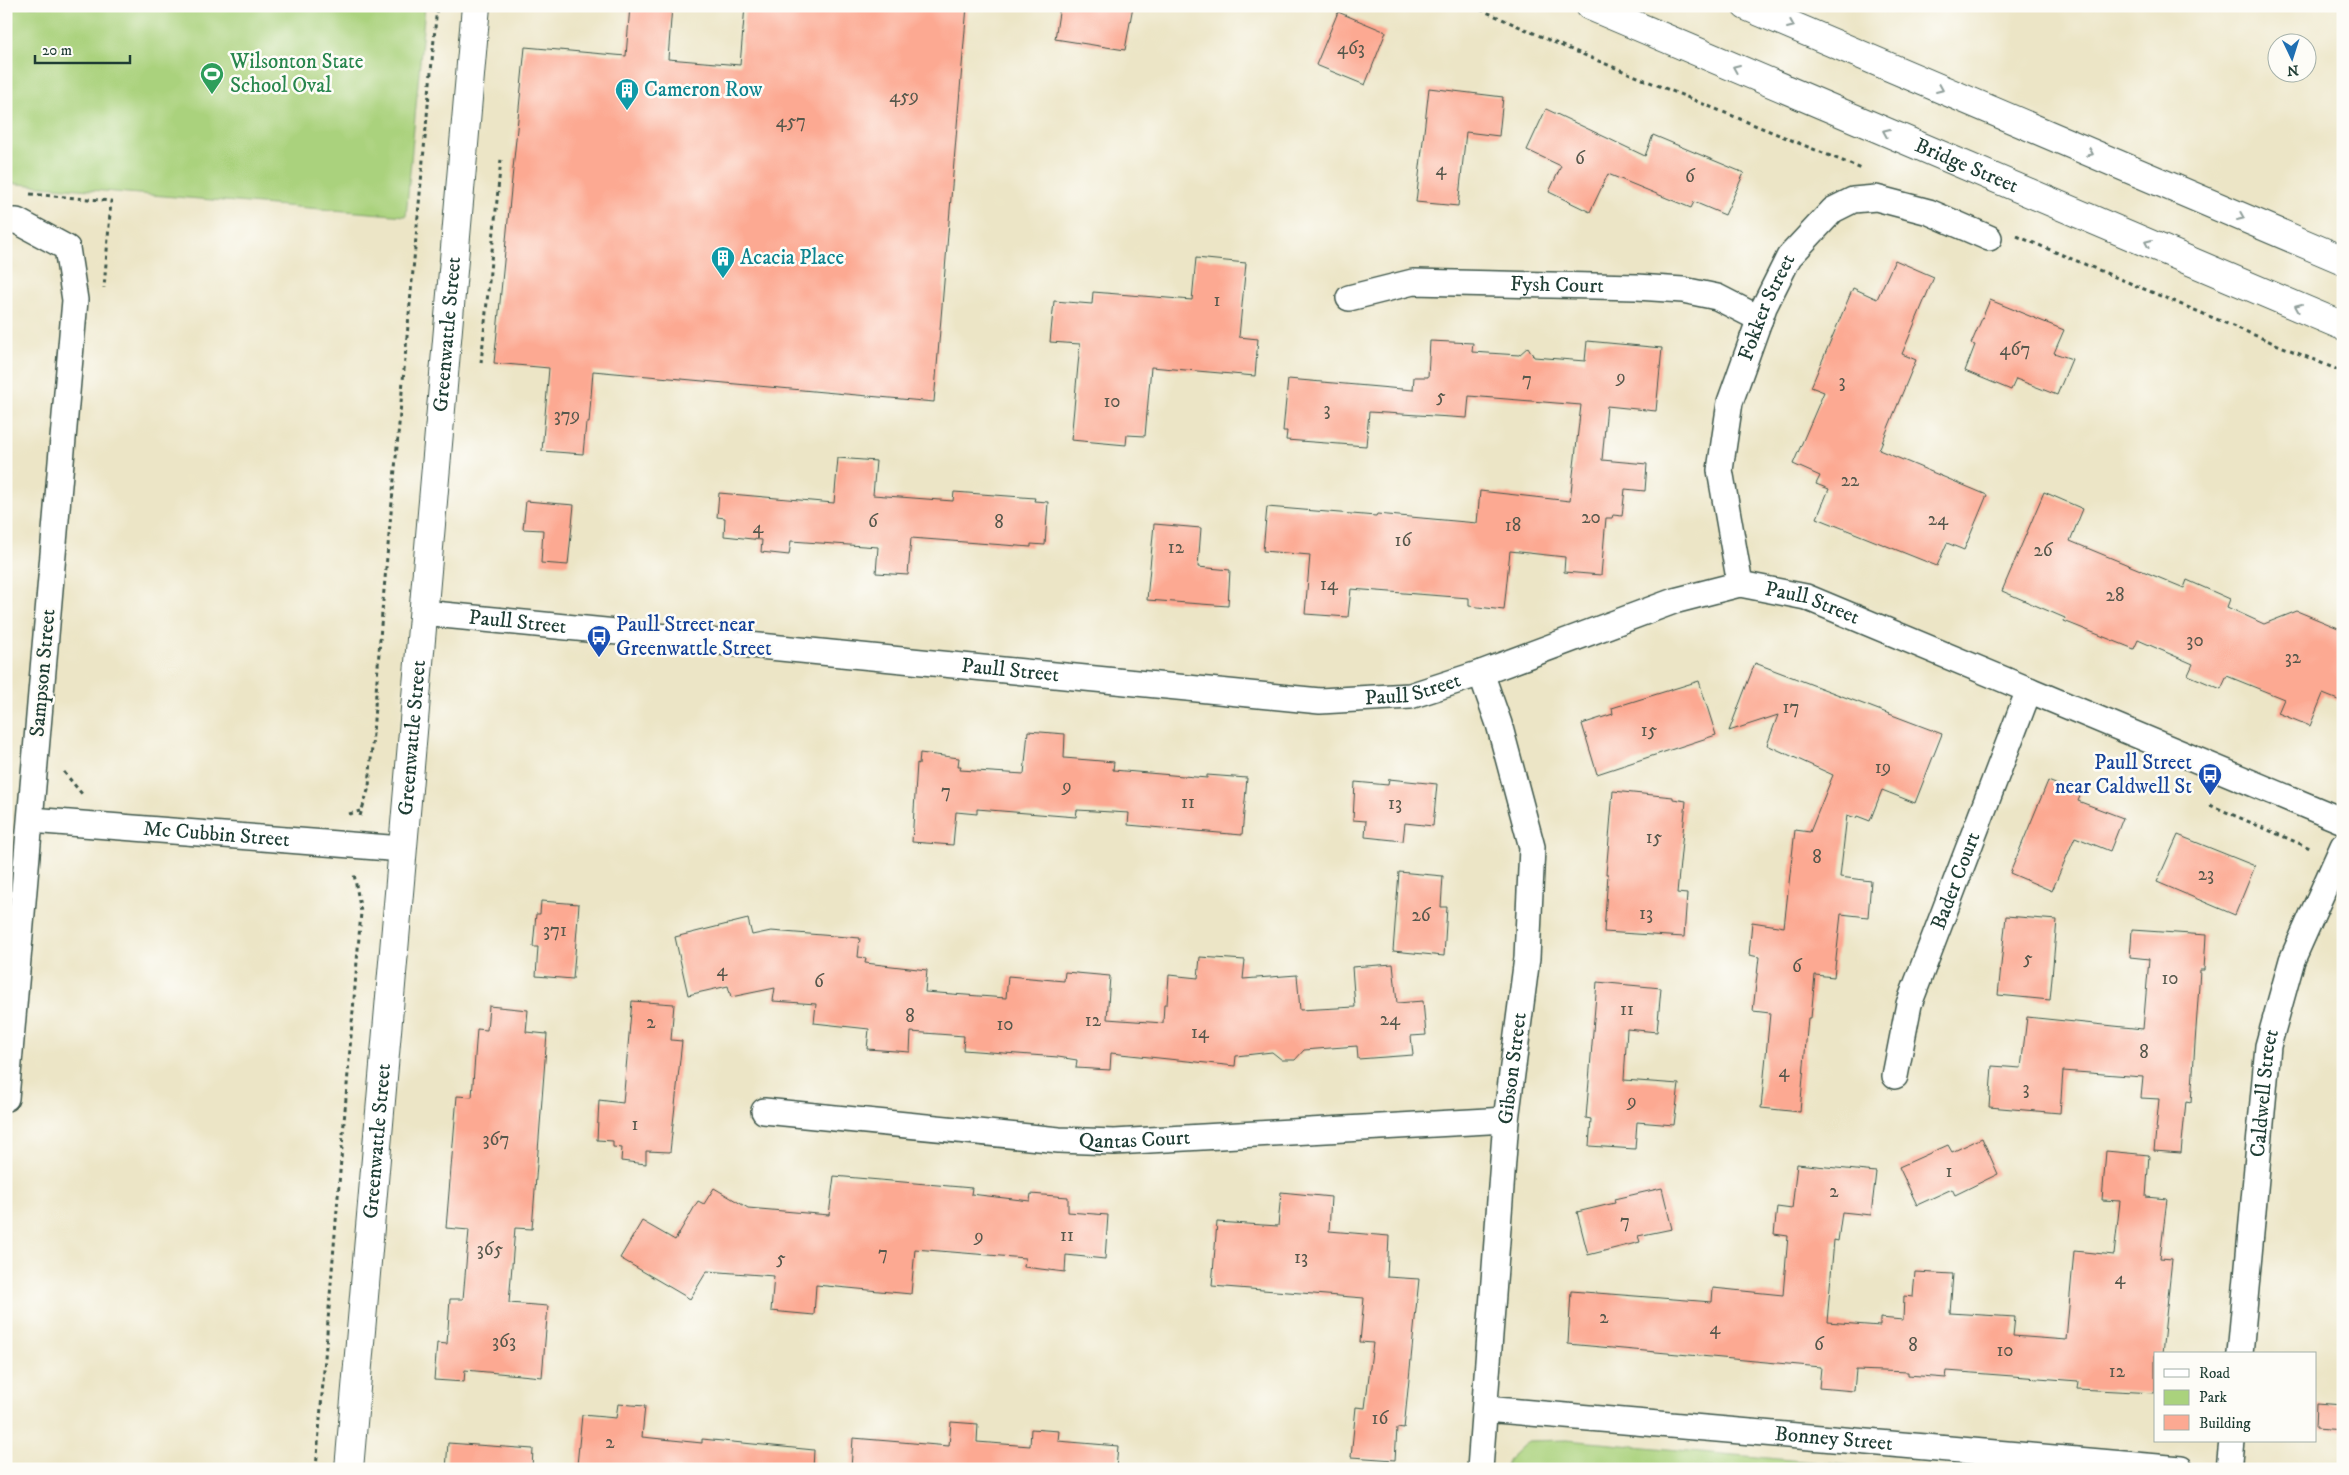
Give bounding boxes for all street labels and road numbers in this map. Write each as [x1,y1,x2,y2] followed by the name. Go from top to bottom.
[1911,132,2022,200] street label: Bridge Street
[1733,250,1801,364] street label: Fokker Street
[428,255,467,413] street label: Greenwattle Street
[1510,271,1604,299] street label: Fysh Court
[1763,576,1863,631] street label: Paull Street
[467,605,568,640] street label: Paull Street
[24,608,62,738] street label: Sampson Street
[960,653,1061,688] street label: Paull Street
[393,659,432,816] street label: Greenwattle Street
[1364,667,1464,712] street label: Paull Street
[142,816,291,853] street label: Mc Cubbin Street
[1926,828,1987,934] street label: Bader Court
[1493,1011,1533,1126] street label: Gibson Street
[2245,1026,2285,1158] street label: Caldwell Street
[358,1062,397,1220] street label: Greenwattle Street
[1078,1125,1191,1155] street label: Qantas Court
[1774,1421,1894,1457] street label: Bonney Street

